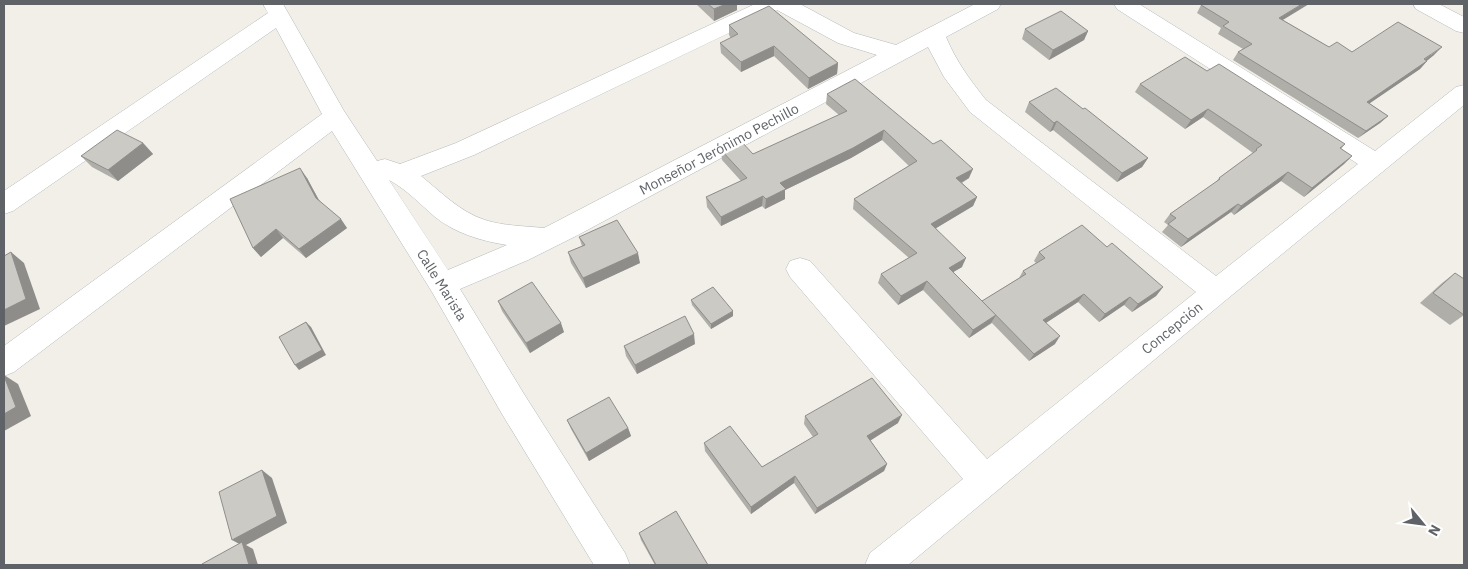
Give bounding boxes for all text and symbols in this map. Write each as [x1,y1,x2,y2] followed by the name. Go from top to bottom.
[636,99,802,199] street label: Monseñor Jerónimo Pechillo
[413,246,471,325] street label: Calle Marista
[1138,298,1206,358] street label: Concepción
[1398,499,1448,549] north arrow
[1424,522,1445,539] text: N

